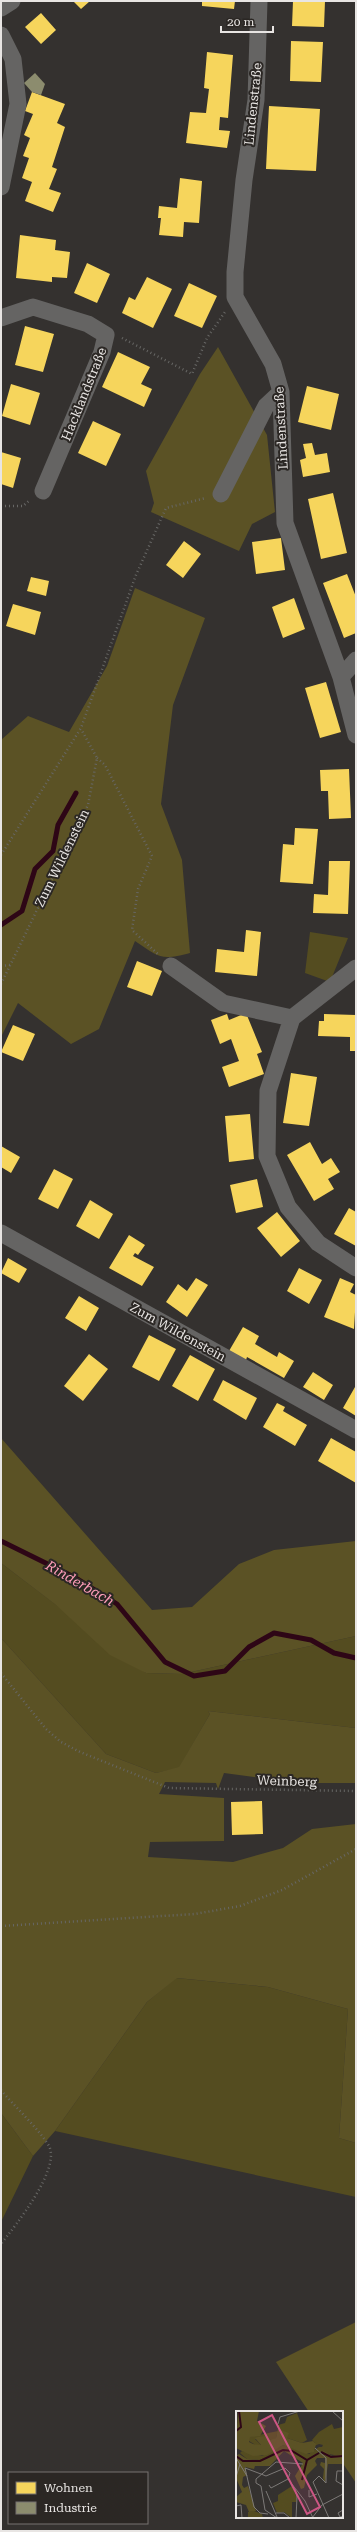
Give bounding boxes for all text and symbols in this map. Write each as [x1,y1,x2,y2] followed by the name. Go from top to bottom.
[221,8,273,34] scale bar
[227,15,254,29] text: 20 m
[241,62,265,146] street label: Lindenstraße
[58,345,110,443] street label: Hacklandstraße
[271,386,291,470] street label: Lindenstraße
[32,806,92,909] street label: Zum Wildenstein
[128,1299,229,1365] street label: Zum Wildenstein
[42,1556,118,1609] water label: Rinderbach
[257,1772,318,1790] street label: Weinberg
[236,2411,343,2518] inset map
[8,2472,148,2524] legend
[44,2481,93,2495] text: Wohnen
[44,2501,97,2515] text: Industrie

